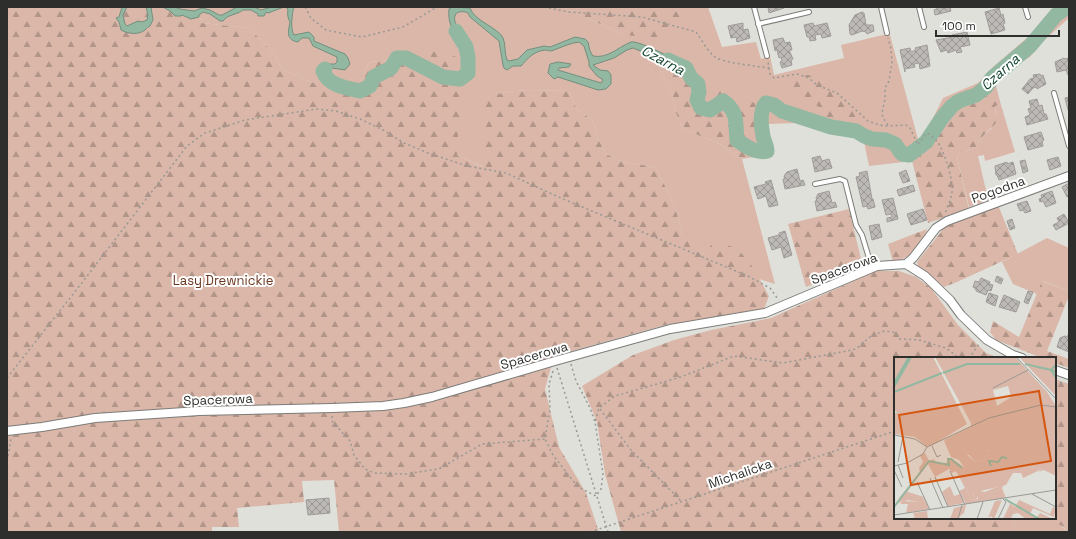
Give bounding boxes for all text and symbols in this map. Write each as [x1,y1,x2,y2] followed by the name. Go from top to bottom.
[936,12,1059,38] scale bar
[942,18,976,34] text: 100 m
[638,41,688,79] water label: Czarna
[977,49,1024,94] water label: Czarna
[969,172,1028,207] street label: Pogodna
[809,248,880,288] street label: Spacerowa
[173,272,273,289] park label: Lasy Drewnickie
[498,338,570,373] street label: Spacerowa
[894,357,1056,519] inset map
[183,390,254,409] street label: Spacerowa
[706,455,775,492] street label: Michalicka

